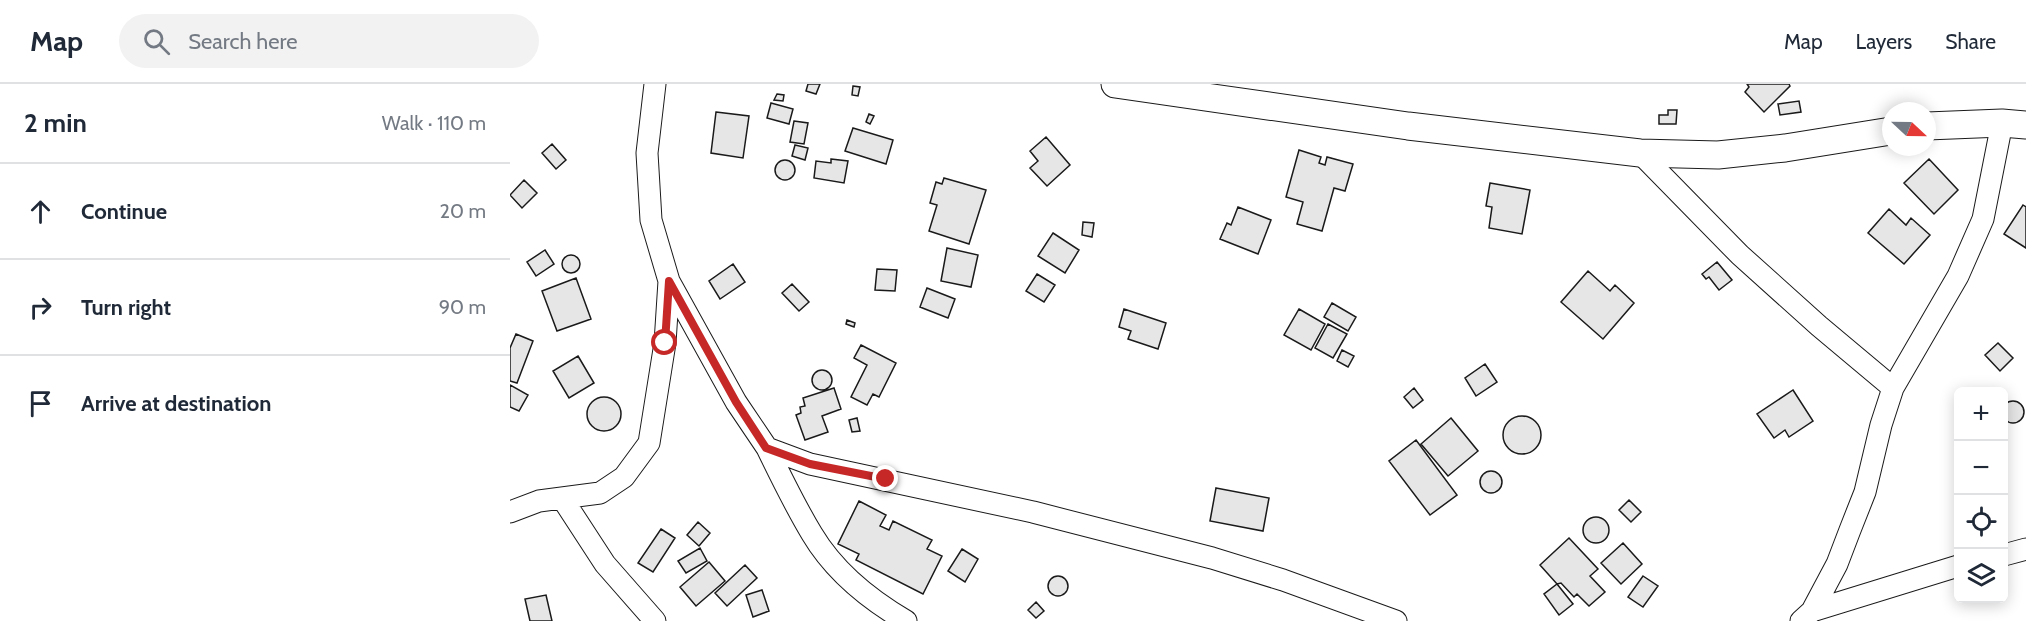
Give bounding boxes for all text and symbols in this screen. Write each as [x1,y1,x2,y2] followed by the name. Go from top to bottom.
[119,14,539,68] search box
[30,24,83,58] text: Map
[140,25,173,58] icon: search
[188,28,297,55] text: Search here
[1784,29,1823,54] text: Map
[1856,29,1912,54] text: Layers
[1945,29,1996,54] text: Share
[1882,102,1936,156] north arrow
[24,107,87,139] text: 2 min
[382,111,486,135] text: Walk · 110 m
[24,195,57,228] icon: ahead
[81,198,167,225] text: Continue
[440,199,486,223] text: 20 m
[24,291,57,324] icon: right
[81,294,171,321] text: Turn right
[439,295,486,319] text: 90 m
[651,329,677,355] route start
[24,387,57,420] icon: arrive
[1954,387,2008,603] map controls
[1954,387,2008,441] button: +
[81,390,271,417] text: Arrive at destination
[1954,441,2008,495] button: −
[872,465,898,491] route end
[1954,495,2008,549] button: locate
[1954,549,2008,603] button: layers

